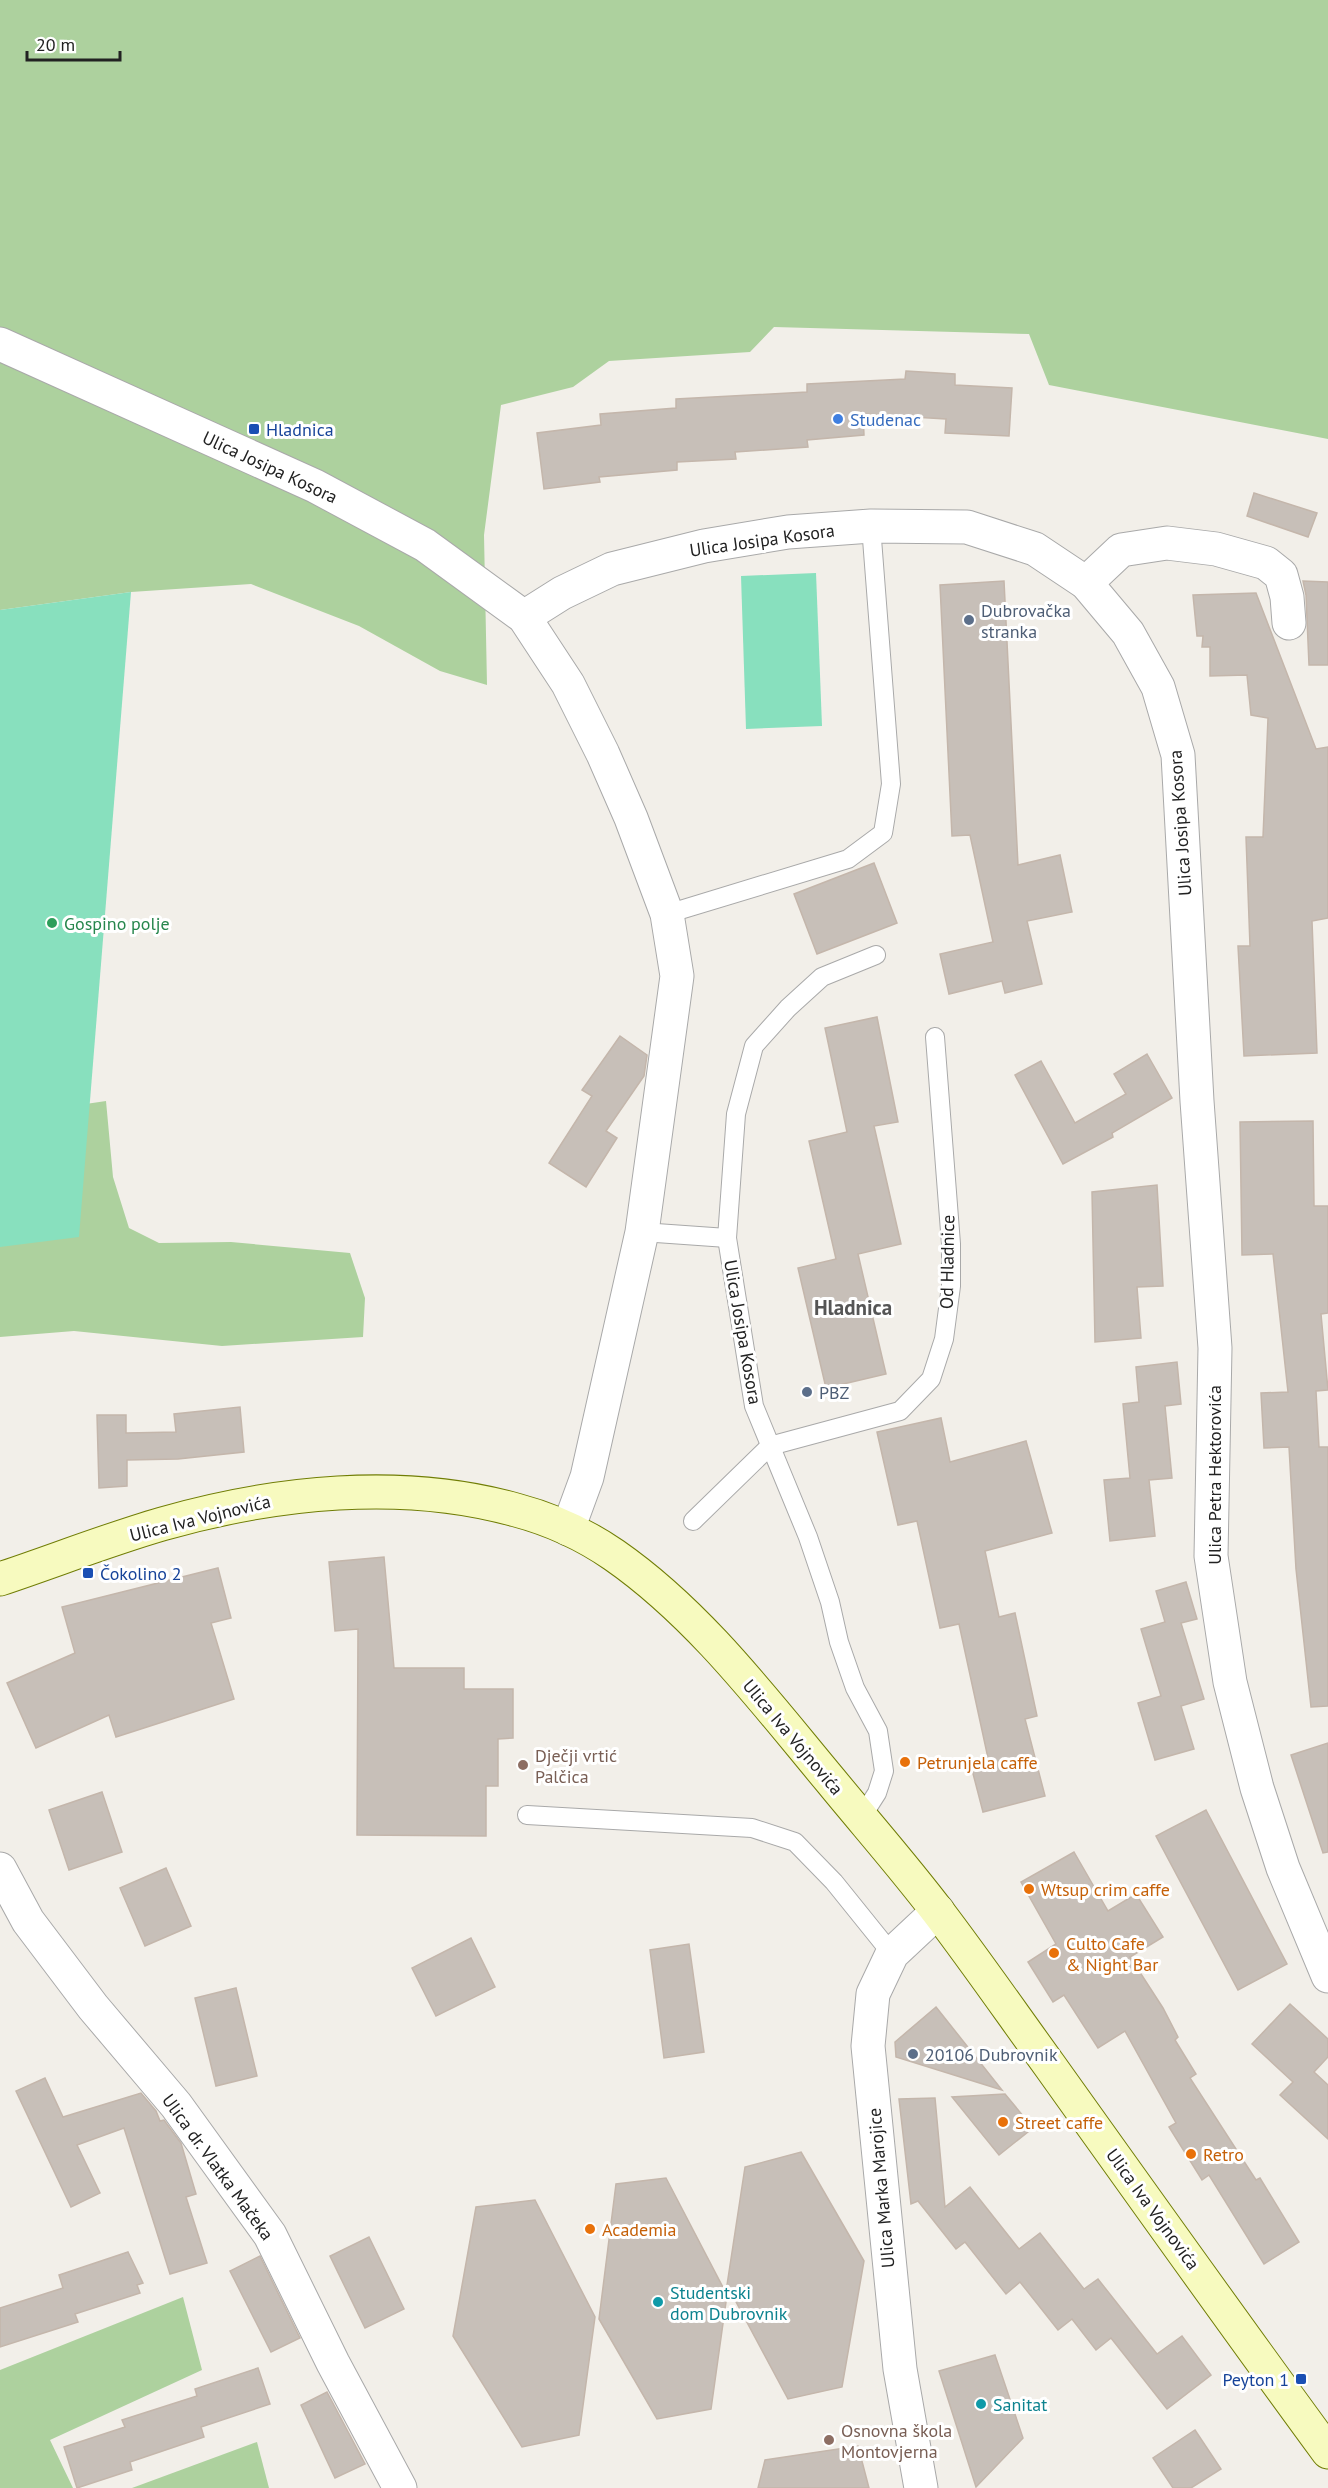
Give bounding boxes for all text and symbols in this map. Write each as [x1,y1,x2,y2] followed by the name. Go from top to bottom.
[27,24,120,62] scale bar
[36,33,75,56] text: 20 m
[850,408,921,431] place label: Studenac
[831,412,845,426] marker: Studenac
[266,418,334,441] place label: Hladnica
[247,422,261,436] marker: Hladnica
[199,426,341,508] street label: Ulica Josipa Kosora
[688,518,836,562] street label: Ulica Josipa Kosora
[981,599,1071,643] place label: Dubrovačka stranka
[962,613,976,627] marker: Dubrovačka stranka
[1163,749,1197,897] street label: Ulica Josipa Kosora
[64,912,170,935] place label: Gospino polje
[45,916,59,930] marker: Gospino polje
[935,1215,959,1309] street label: Od Hladnice
[719,1258,767,1406] street label: Ulica Josipa Kosora
[814,1294,892,1321] district label: Hladnica
[819,1381,850,1404] place label: PBZ
[800,1385,814,1399] marker: PBZ
[1203,1385,1226,1565] street label: Ulica Petra Hektorovića
[127,1489,273,1547] street label: Ulica Iva Vojnovića
[100,1562,182,1585] place label: Čokolino 2
[81,1566,95,1580] marker: Čokolino 2
[738,1674,848,1800] street label: Ulica Iva Vojnovića
[535,1744,617,1788] place label: Dječji vrtić Palčica
[917,1751,1038,1774] place label: Petrunjela caffe
[898,1755,912,1769] marker: Petrunjela caffe
[516,1758,530,1772] marker: Dječji vrtić Palčica
[1041,1878,1170,1901] place label: Wtsup crim caffe
[1022,1882,1036,1896] marker: Wtsup crim caffe
[1066,1932,1158,1976] place label: Culto Cafe & Night Bar
[1047,1946,1061,1960] marker: Culto Cafe & Night Bar
[925,2043,1058,2066] place label: 20106 Dubrovnik
[906,2047,920,2061] marker: 20106 Dubrovnik
[157,2089,279,2245] street label: Ulica dr. Vlatka Mačeka
[863,2107,899,2269] street label: Ulica Marka Marojice
[1015,2111,1103,2134] place label: Street caffe
[996,2115,1010,2129] marker: Street caffe
[1203,2143,1244,2166] place label: Retro
[1101,2144,1205,2274] street label: Ulica Iva Vojnovića
[1184,2147,1198,2161] marker: Retro
[602,2218,677,2241] place label: Academia
[583,2222,597,2236] marker: Academia
[670,2281,788,2325] place label: Studentski dom Dubrovnik
[651,2295,665,2309] marker: Studentski dom Dubrovnik
[1222,2368,1289,2391] place label: Peyton 1
[1294,2372,1308,2386] marker: Peyton 1
[993,2393,1047,2416] place label: Sanitat
[974,2397,988,2411] marker: Sanitat
[841,2419,952,2463] place label: Osnovna škola Montovjerna
[822,2433,836,2447] marker: Osnovna škola Montovjerna

